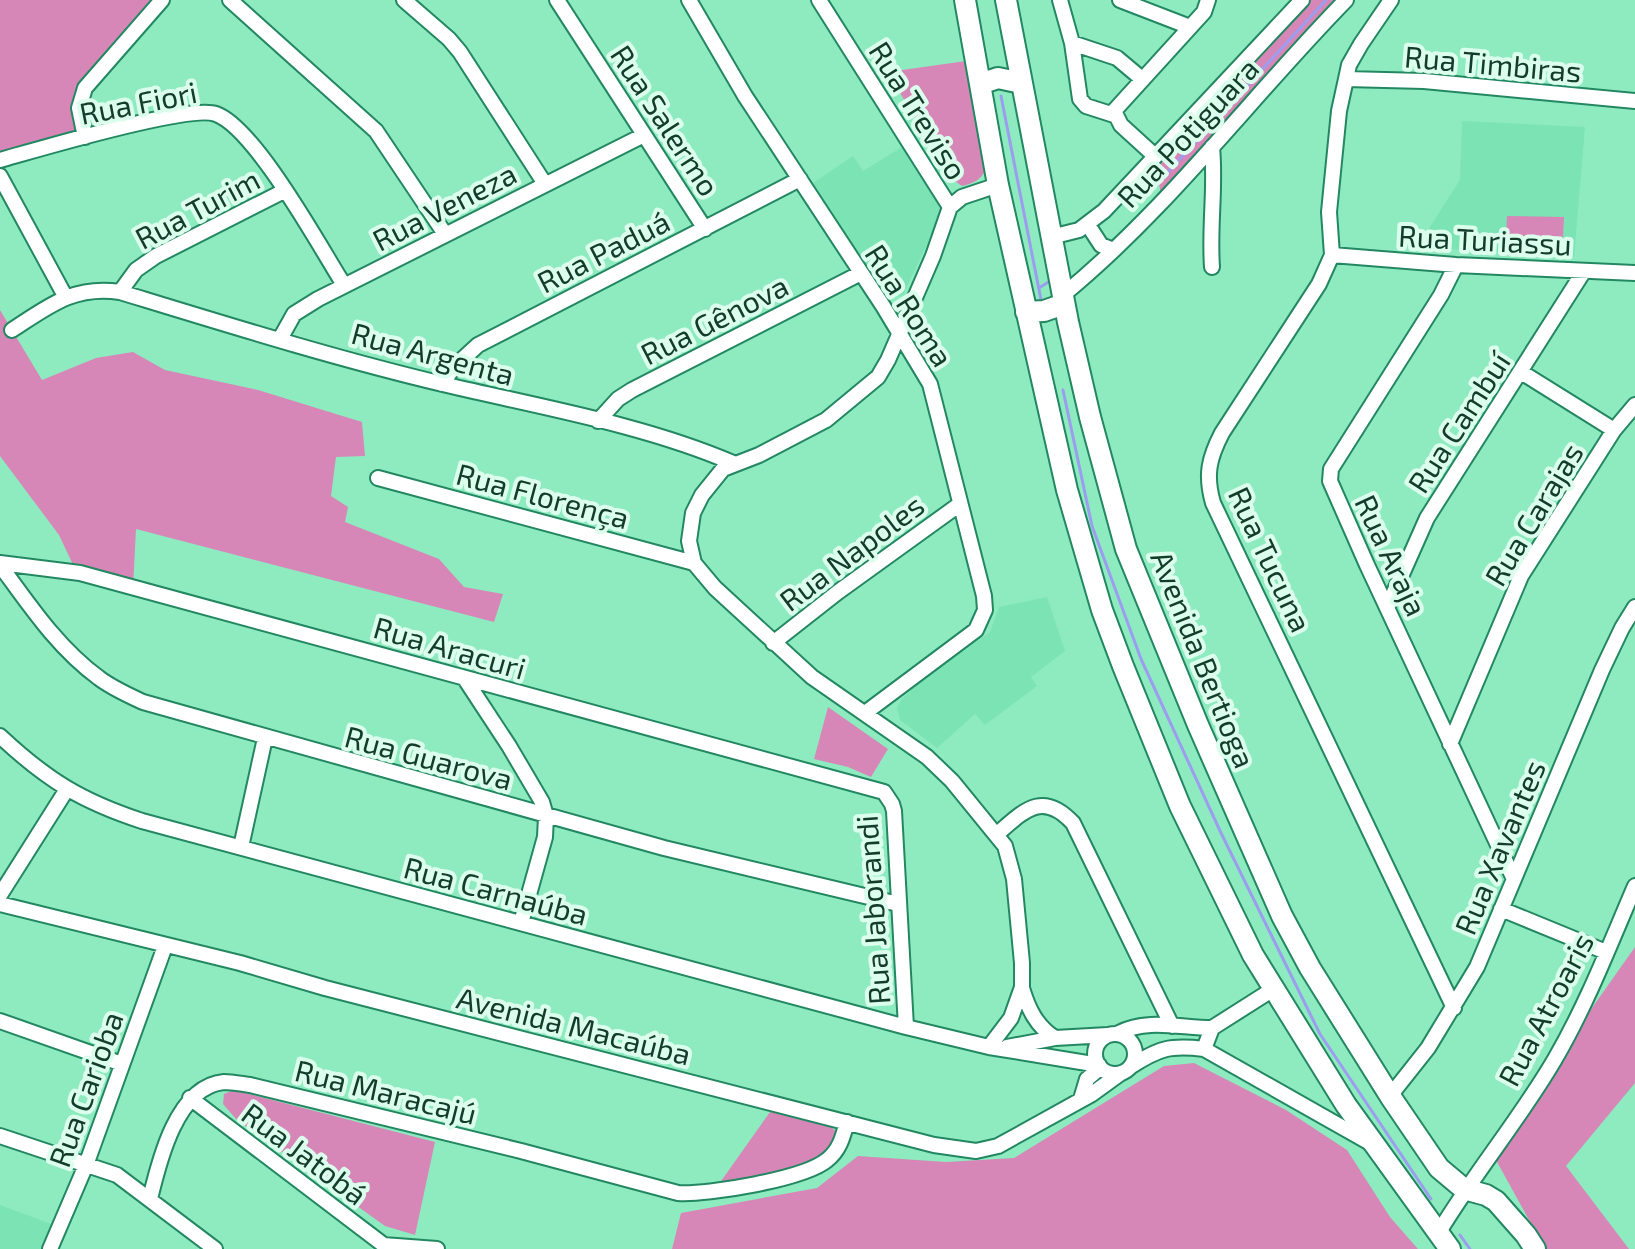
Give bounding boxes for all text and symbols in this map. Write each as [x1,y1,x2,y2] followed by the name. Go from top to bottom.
[862,34,976,186] street label: Rua Treviso
[1403,37,1583,89] street label: Rua Timbiras
[604,38,728,202] street label: Rua Salermo
[1109,50,1265,214] street label: Rua Potiguara
[76,73,200,131] street label: Rua Fiori
[366,154,522,258] street label: Rua Veneza
[129,160,265,256] street label: Rua Turim
[531,202,675,300] street label: Rua Paduá
[1397,216,1573,262] street label: Rua Turiassu
[858,237,962,373] street label: Rua Roma
[634,267,794,371] street label: Rua Gênova
[348,314,518,392] street label: Rua Argenta
[1399,344,1518,499] street label: Rua Cambuí
[1476,436,1590,592] street label: Rua Carajas
[452,455,633,536] street label: Rua Florença
[1222,481,1320,637] street label: Rua Tucuna
[772,486,930,618] street label: Rua Napoles
[1348,489,1436,621] street label: Rua Araja
[1144,545,1264,773] street label: Avenida Bertioga
[370,608,530,686] street label: Rua Aracuri
[341,717,517,797] street label: Rua Guarova
[1446,754,1552,940] street label: Rua Xavantes
[847,814,897,1006] street label: Rua Jaborandi
[400,848,592,932] street label: Rua Carnaúba
[1490,927,1600,1091] street label: Rua Atroaris
[453,979,695,1071] street label: Avenida Macaúba
[40,1007,130,1171] street label: Rua Carioba
[291,1051,481,1131] street label: Rua Maracajú
[235,1094,375,1212] street label: Rua Jatobá

